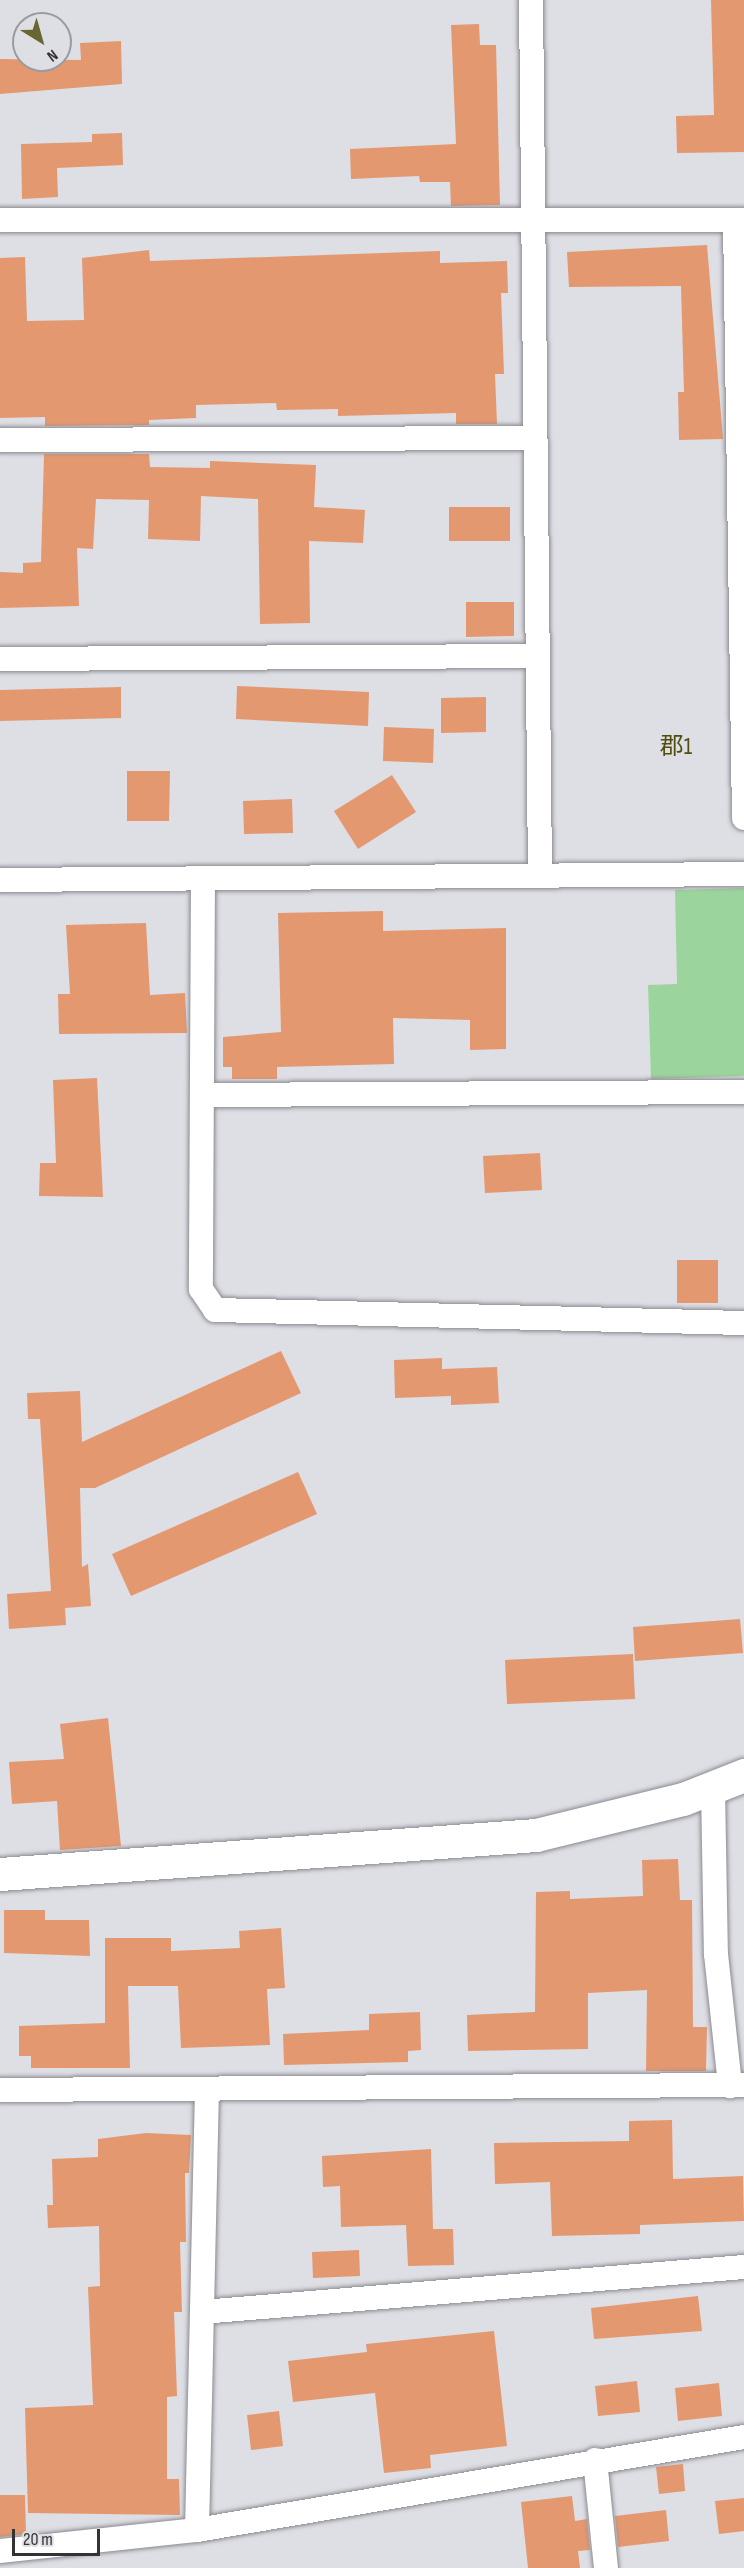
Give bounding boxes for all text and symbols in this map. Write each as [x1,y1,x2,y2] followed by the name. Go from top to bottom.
[12,12,72,72] north arrow
[43,45,61,65] text: N
[660,733,692,761] district label: 郡1
[15,2517,104,2555] scale bar
[23,2529,53,2550] text: 20 m

